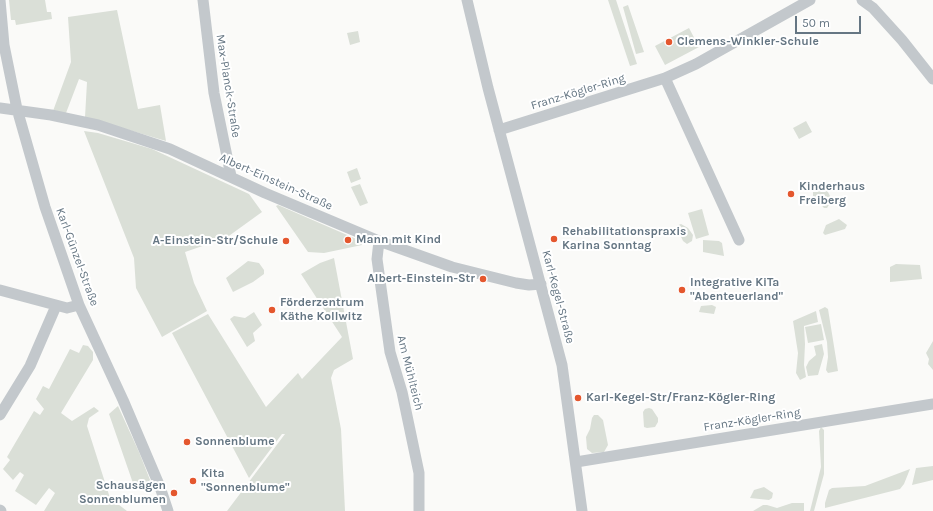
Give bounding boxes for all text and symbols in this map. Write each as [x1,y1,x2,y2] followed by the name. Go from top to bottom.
[797,8,863,34] scale bar
[802,16,830,30] text: 50 m
[213,33,243,139] street label: Max-Planck-Straße
[677,35,819,49] place label: Clemens-Winkler-Schule
[664,37,674,47] marker: Clemens-Winkler-Schule
[529,71,627,113] street label: Franz-Kögler-Ring
[217,151,335,213] street label: Albert-Einstein-Straße
[799,180,865,208] place label: Kinderhaus Freiberg
[786,189,796,199] marker: Kinderhaus Freiberg
[53,206,101,308] street label: Karl-Günzel-Straße
[562,225,686,253] place label: Rehabilitationspraxis Karina Sonntag
[356,233,441,247] place label: Mann mit Kind
[152,234,278,248] place label: A-Einstein-Str/Schule
[549,234,559,244] marker: Rehabilitationspraxis Karina Sonntag
[343,235,353,245] marker: Mann mit Kind
[281,236,291,246] marker: A-Einstein-Str/Schule
[539,249,577,345] street label: Karl-Kegel-Straße
[367,272,475,286] place label: Albert-Einstein-Str
[478,274,488,284] marker: Albert-Einstein-Str
[690,276,783,304] place label: Integrative KiTa "Abenteuerland"
[677,285,687,295] marker: Integrative KiTa "Abenteuerland"
[280,296,364,324] place label: Förderzentrum Käthe Kollwitz
[267,305,277,315] marker: Förderzentrum Käthe Kollwitz
[394,334,426,412] street label: Am Mühlteich
[586,391,775,405] place label: Karl-Kegel-Str/Franz-Kögler-Ring
[573,393,583,403] marker: Karl-Kegel-Str/Franz-Kögler-Ring
[703,405,801,435] street label: Franz-Kögler-Ring
[195,435,275,449] place label: Sonnenblume
[182,437,192,447] marker: Sonnenblume
[201,467,290,495] place label: Kita "Sonnenblume"
[188,476,198,486] marker: Kita "Sonnenblume"
[79,479,166,507] place label: Schausägen Sonnenblumen
[169,488,179,498] marker: Schausägen Sonnenblumen

